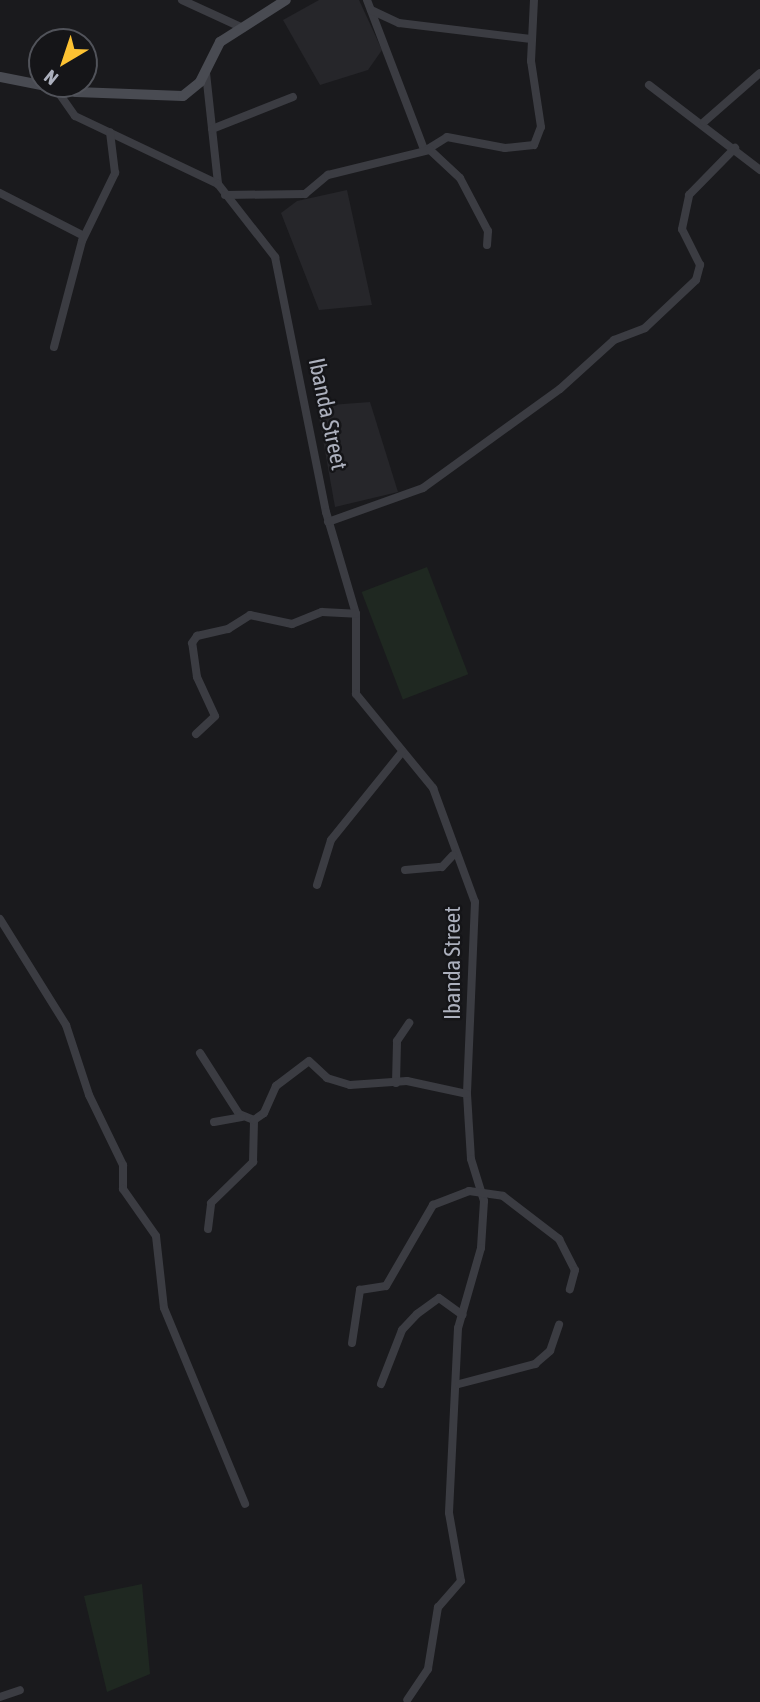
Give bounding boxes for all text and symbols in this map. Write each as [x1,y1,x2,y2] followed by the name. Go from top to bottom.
[28,28,98,98] north arrow
[40,66,62,90] text: N
[303,355,353,473] street label: Ibanda Street
[438,906,466,1020] street label: Ibanda Street

